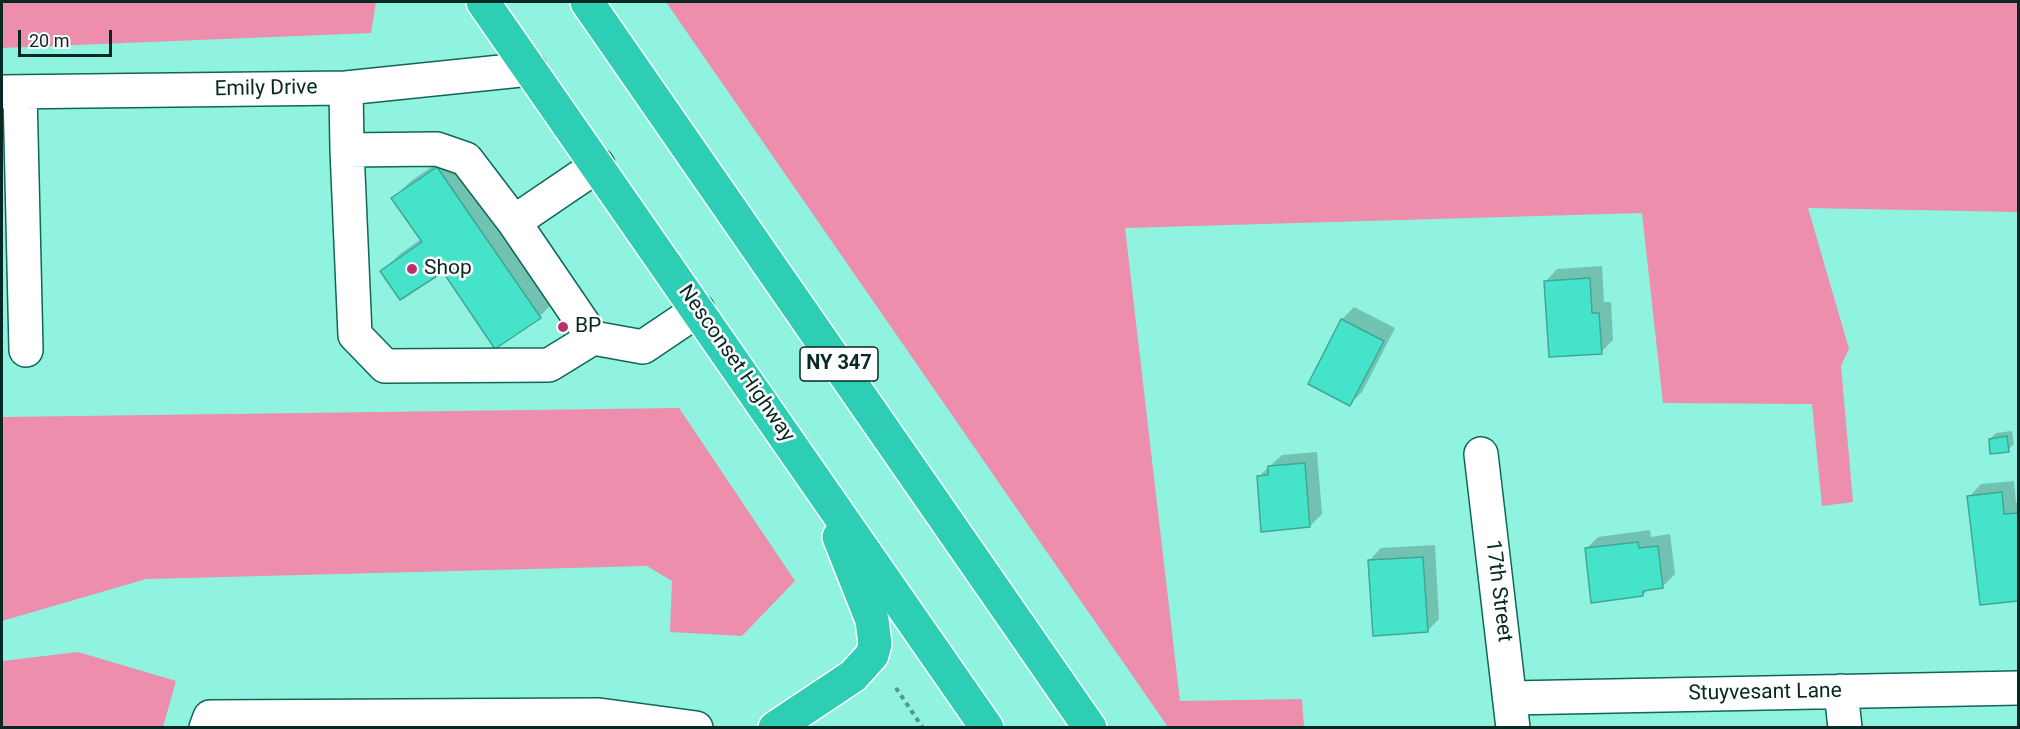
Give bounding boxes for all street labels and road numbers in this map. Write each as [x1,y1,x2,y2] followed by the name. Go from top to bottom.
[214,76,318,102] street label: Emily Drive
[672,281,800,447] street label: Nesconset Highway
[800,347,878,381] road number: NY 347
[1479,539,1517,643] street label: 17th Street
[1688,679,1842,707] street label: Stuyvesant Lane

